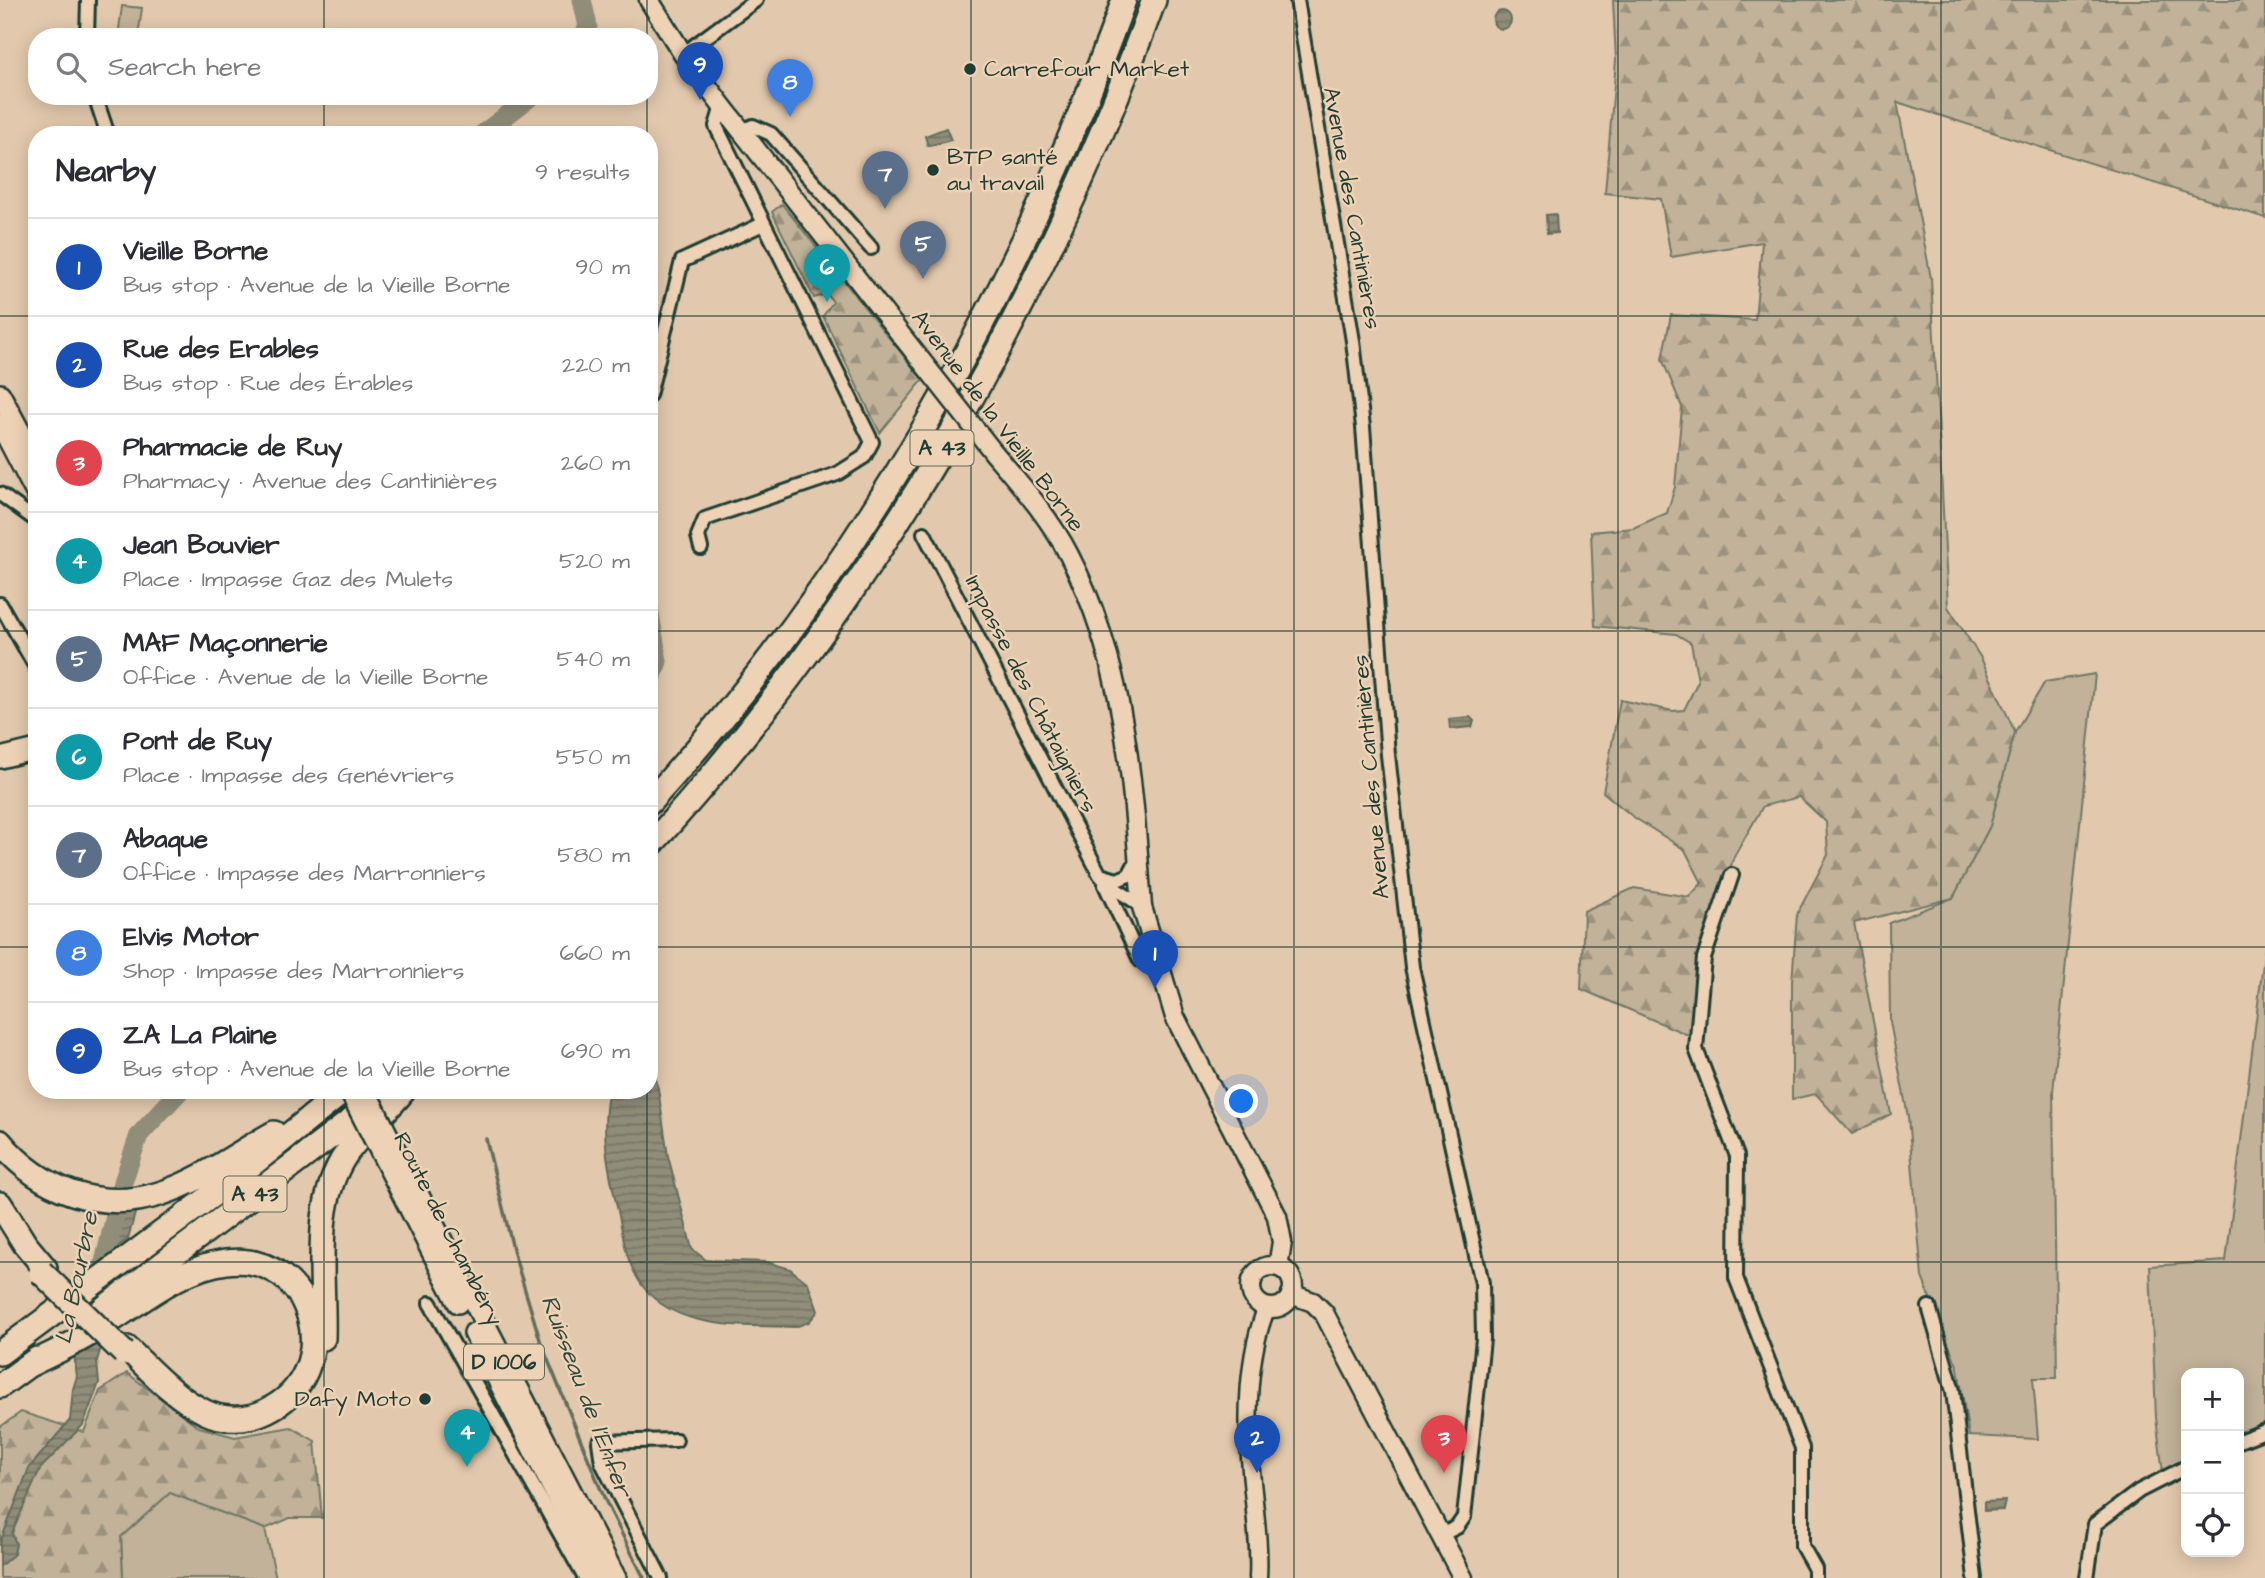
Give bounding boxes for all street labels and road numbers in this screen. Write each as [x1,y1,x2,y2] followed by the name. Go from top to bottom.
[1315,84,1389,332] street label: Avenue des Cantinières
[904,303,1092,539] street label: Avenue de la Vieille Borne
[911,430,974,466] road number: A 43
[956,570,1105,819] street label: Impasse des Châtaigniers
[1344,653,1398,901] street label: Avenue des Cantinières
[384,1127,511,1332] street label: Route de Chambéry
[224,1176,286,1212] road number: A 43
[464,1344,544,1380] road number: D 1006

